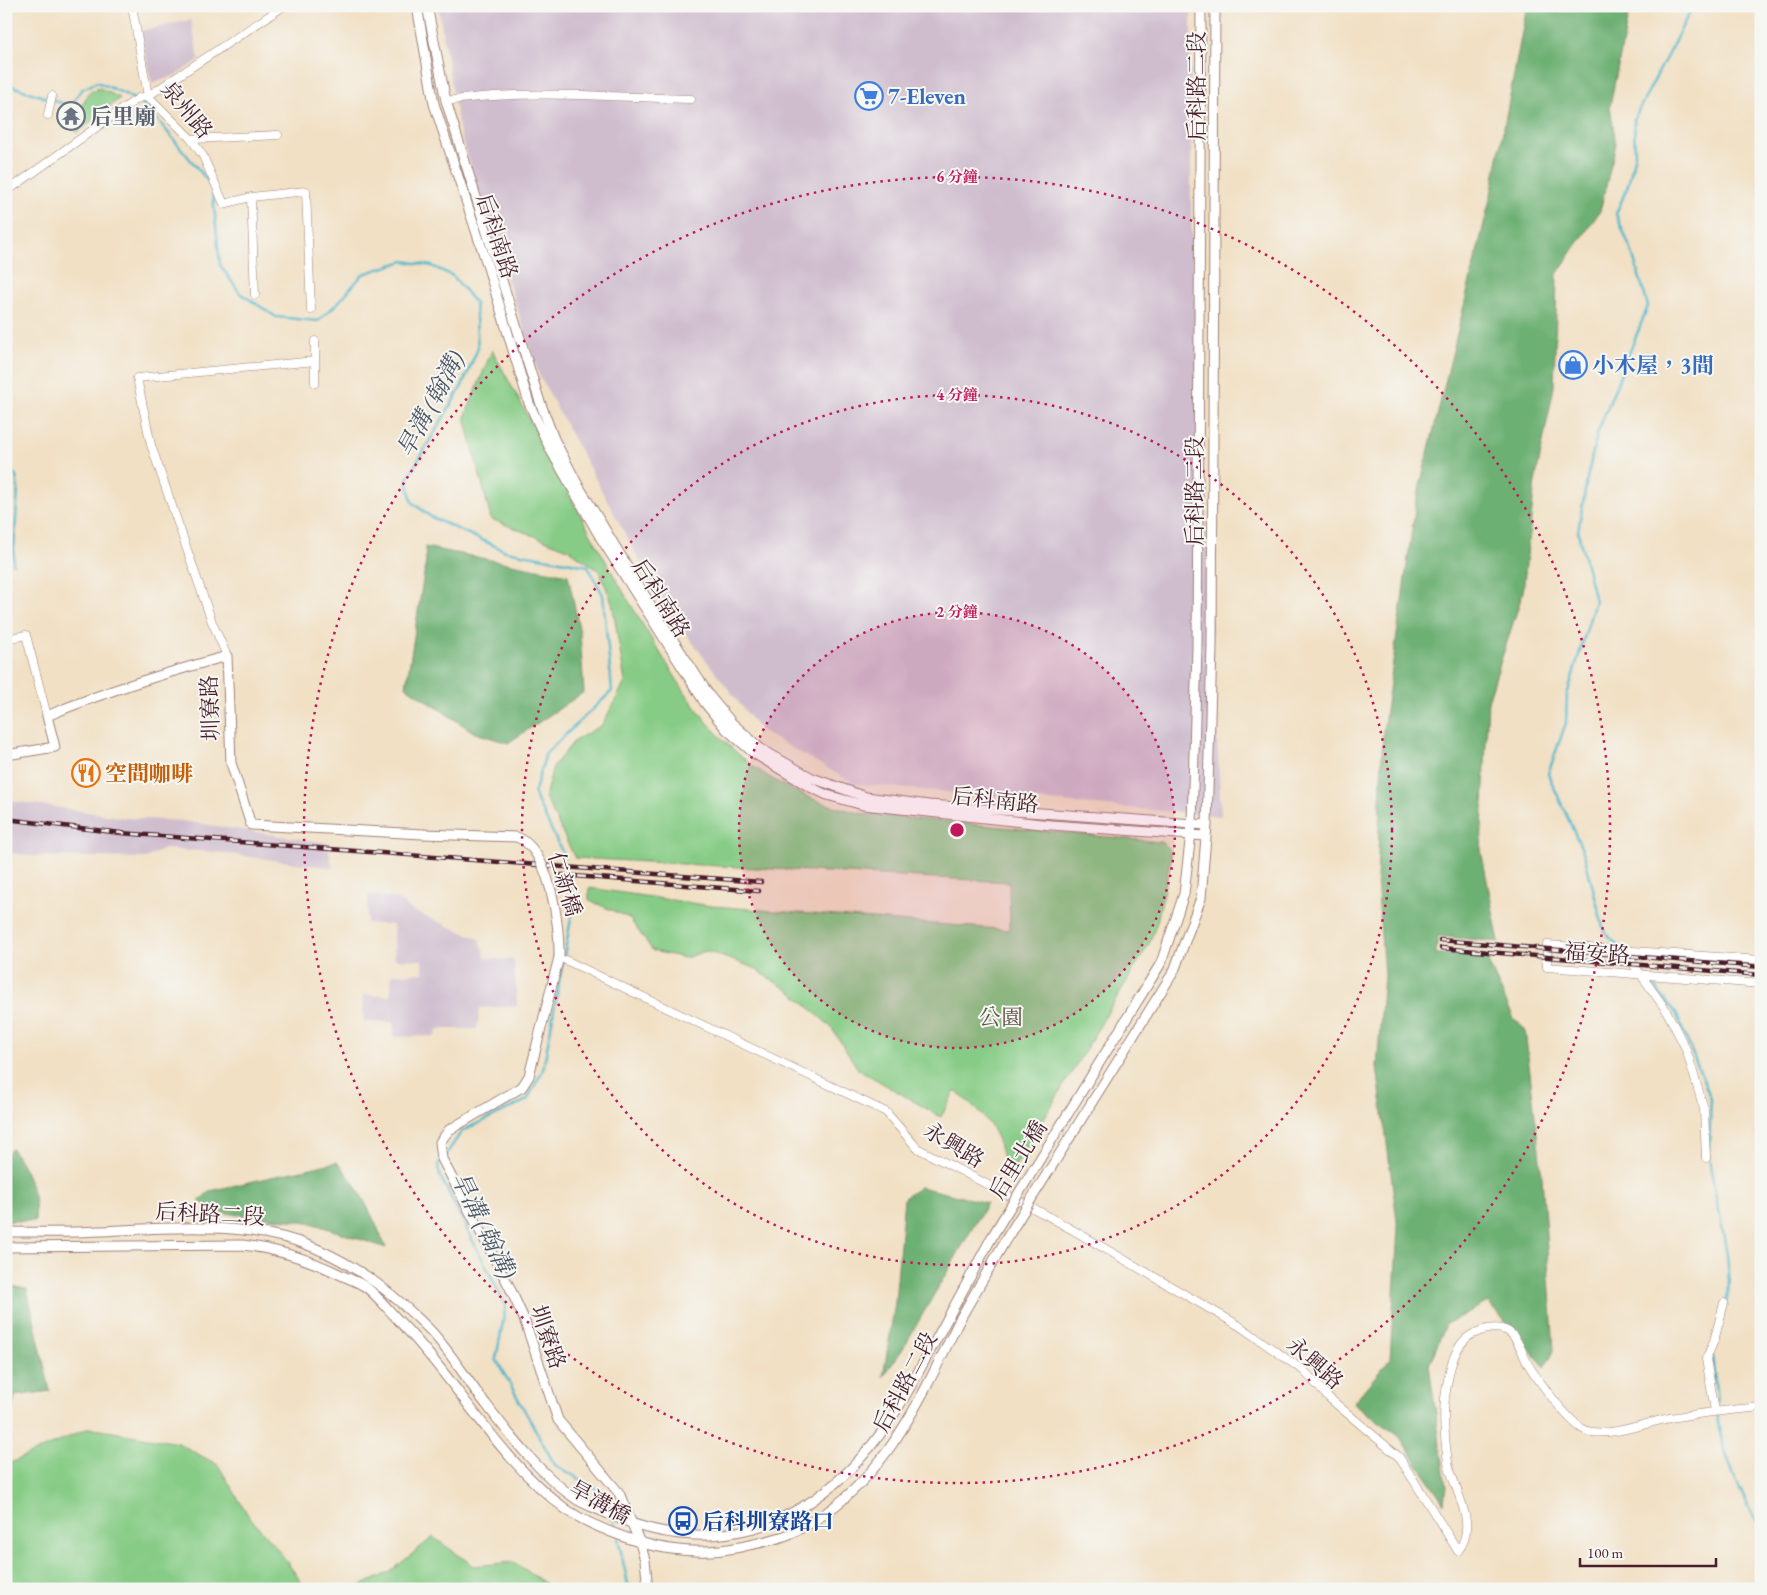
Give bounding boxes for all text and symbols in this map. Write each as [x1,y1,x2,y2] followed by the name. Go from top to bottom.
[1182,31,1211,141] street label: 后科路二段
[155,75,219,145] street label: 泉州路
[854,81,884,111] supermarket icon: 7-Eleven
[888,82,966,111] place label: 7-Eleven
[56,101,86,131] temple icon: 后里廟
[90,102,156,131] place label: 后里廟
[936,167,978,186] text: 6 分鐘
[470,190,524,282] street label: 后科南路
[389,345,471,462] water label: 旱溝 (翰溝)
[1558,350,1588,380] shop icon: 小木屋，3間
[1592,351,1714,380] place label: 小木屋，3間
[936,385,978,404] text: 4 分鐘
[1180,436,1209,546] street label: 后科路二段
[625,553,697,643] street label: 后科南路
[936,602,978,621] text: 2 分鐘
[194,675,226,741] street label: 圳寮路
[71,758,101,788] restaurant icon: 空間咖啡
[105,759,193,788] place label: 空間咖啡
[950,781,1040,819] street label: 后科南路
[948,821,966,839] centre of rings
[541,848,589,920] street label: 仁新橋
[1563,936,1631,970] street label: 福安路
[979,1003,1023,1032] park label: 公園
[982,1115,1054,1205] street label: 后里北橋
[918,1116,990,1174] street label: 永興路
[445,1166,524,1284] water label: 旱溝 (翰溝)
[154,1197,266,1231] street label: 后科路二段
[524,1301,572,1373] street label: 圳寮路
[866,1327,944,1437] street label: 后科路二段
[1281,1330,1349,1396] street label: 永興路
[564,1473,636,1531] street label: 旱溝橋
[668,1506,698,1536] bus stop icon: 后科圳寮路口
[702,1507,834,1536] place label: 后科圳寮路口
[1580,1535,1716,1567] scale bar
[1587,1543,1624,1562] text: 100 m

